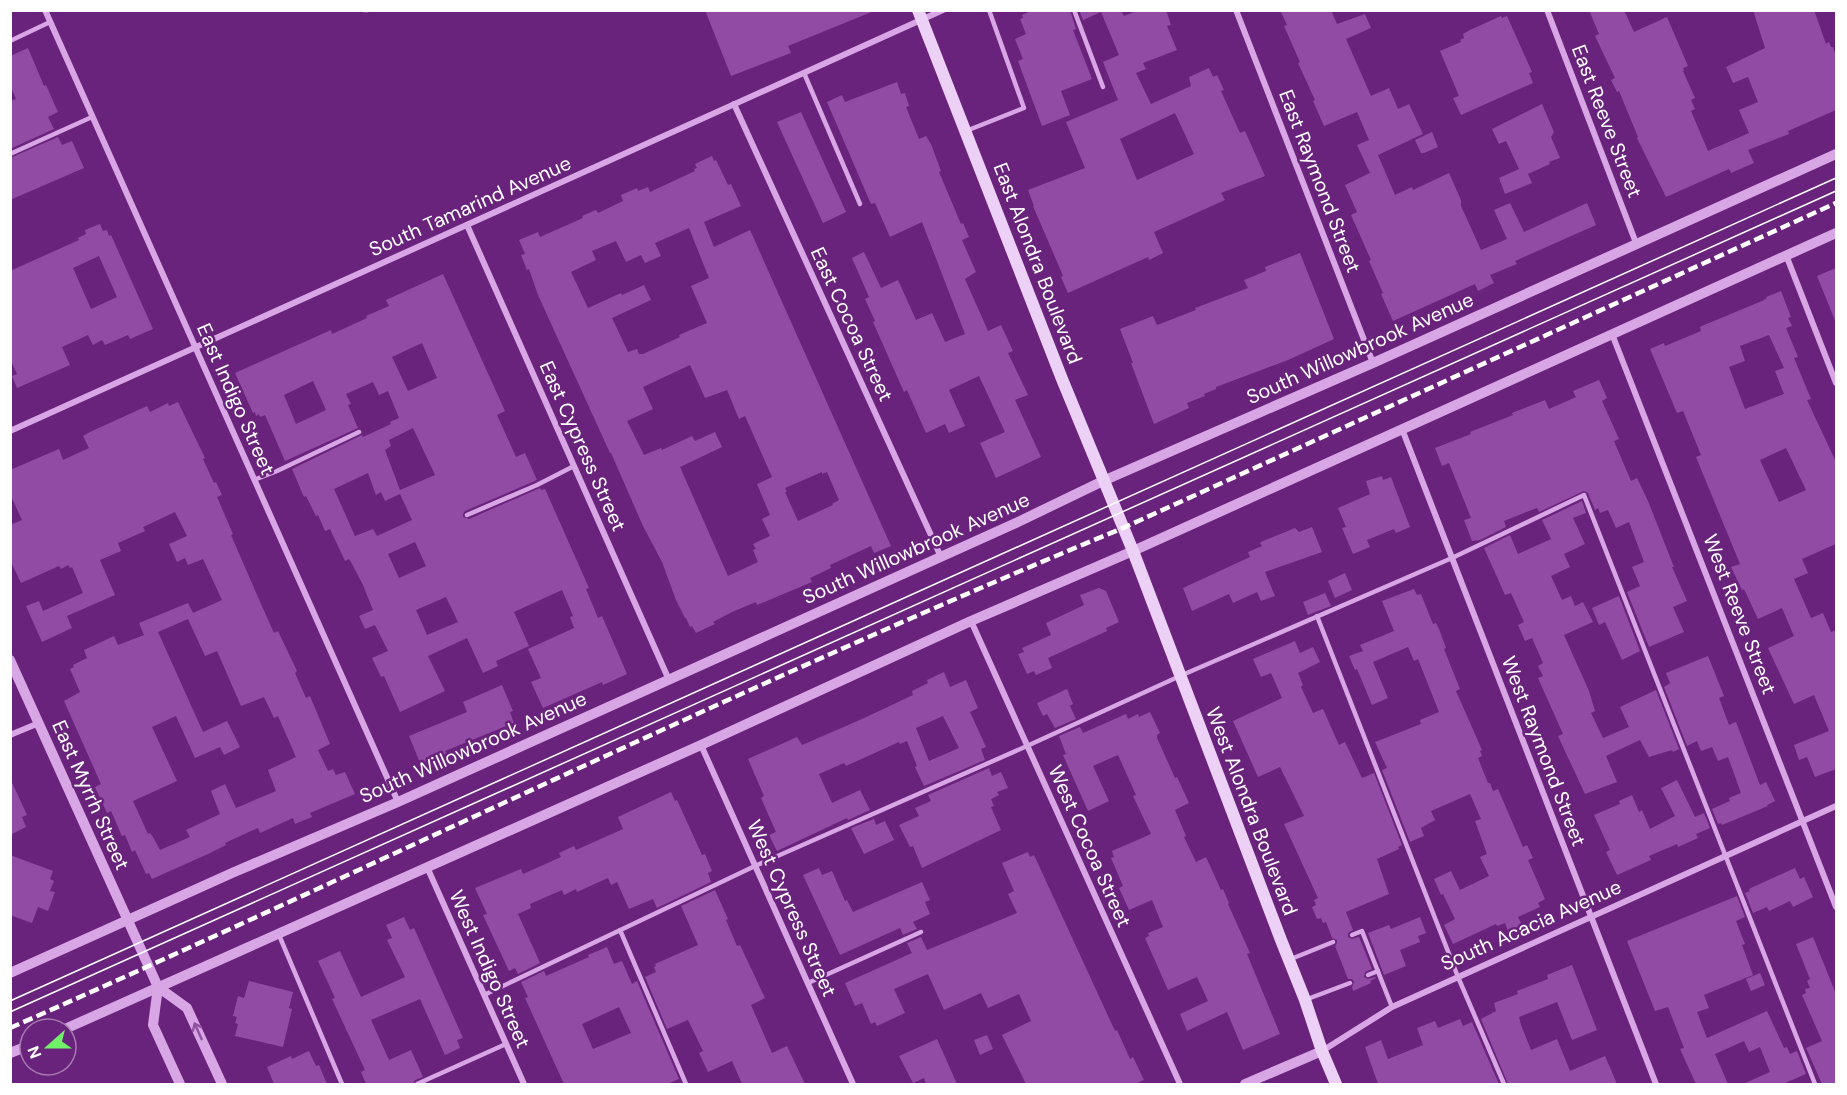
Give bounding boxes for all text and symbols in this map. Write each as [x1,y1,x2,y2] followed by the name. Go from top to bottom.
[1566,41,1648,201] street label: East Reeve Street
[1273,86,1367,276] street label: East Raymond Street
[365,150,575,262] street label: South Tamarind Avenue
[988,159,1088,367] street label: East Alondra Boulevard
[805,243,899,405] street label: East Cocoa Street
[1242,286,1478,410] street label: South Willowbrook Avenue
[191,319,281,479] street label: East Indigo Street
[534,357,632,535] street label: East Cypress Street
[798,486,1034,610] street label: South Willowbrook Avenue
[1697,530,1783,698] street label: West Reeve Street
[1496,652,1592,850] street label: West Raymond Street
[355,685,591,809] street label: South Willowbrook Avenue
[1200,703,1304,919] street label: West Alondra Boulevard
[46,716,136,874] street label: East Myrrh Street
[1043,761,1137,931] street label: West Cocoa Street
[741,816,843,1001] street label: West Cypress Street
[1437,873,1625,977] street label: South Acacia Avenue
[443,886,537,1052] street label: West Indigo Street
[18,1017,78,1077] north arrow
[191,1023,203,1041] one-way arrow
[23,1043,46,1061] text: N

